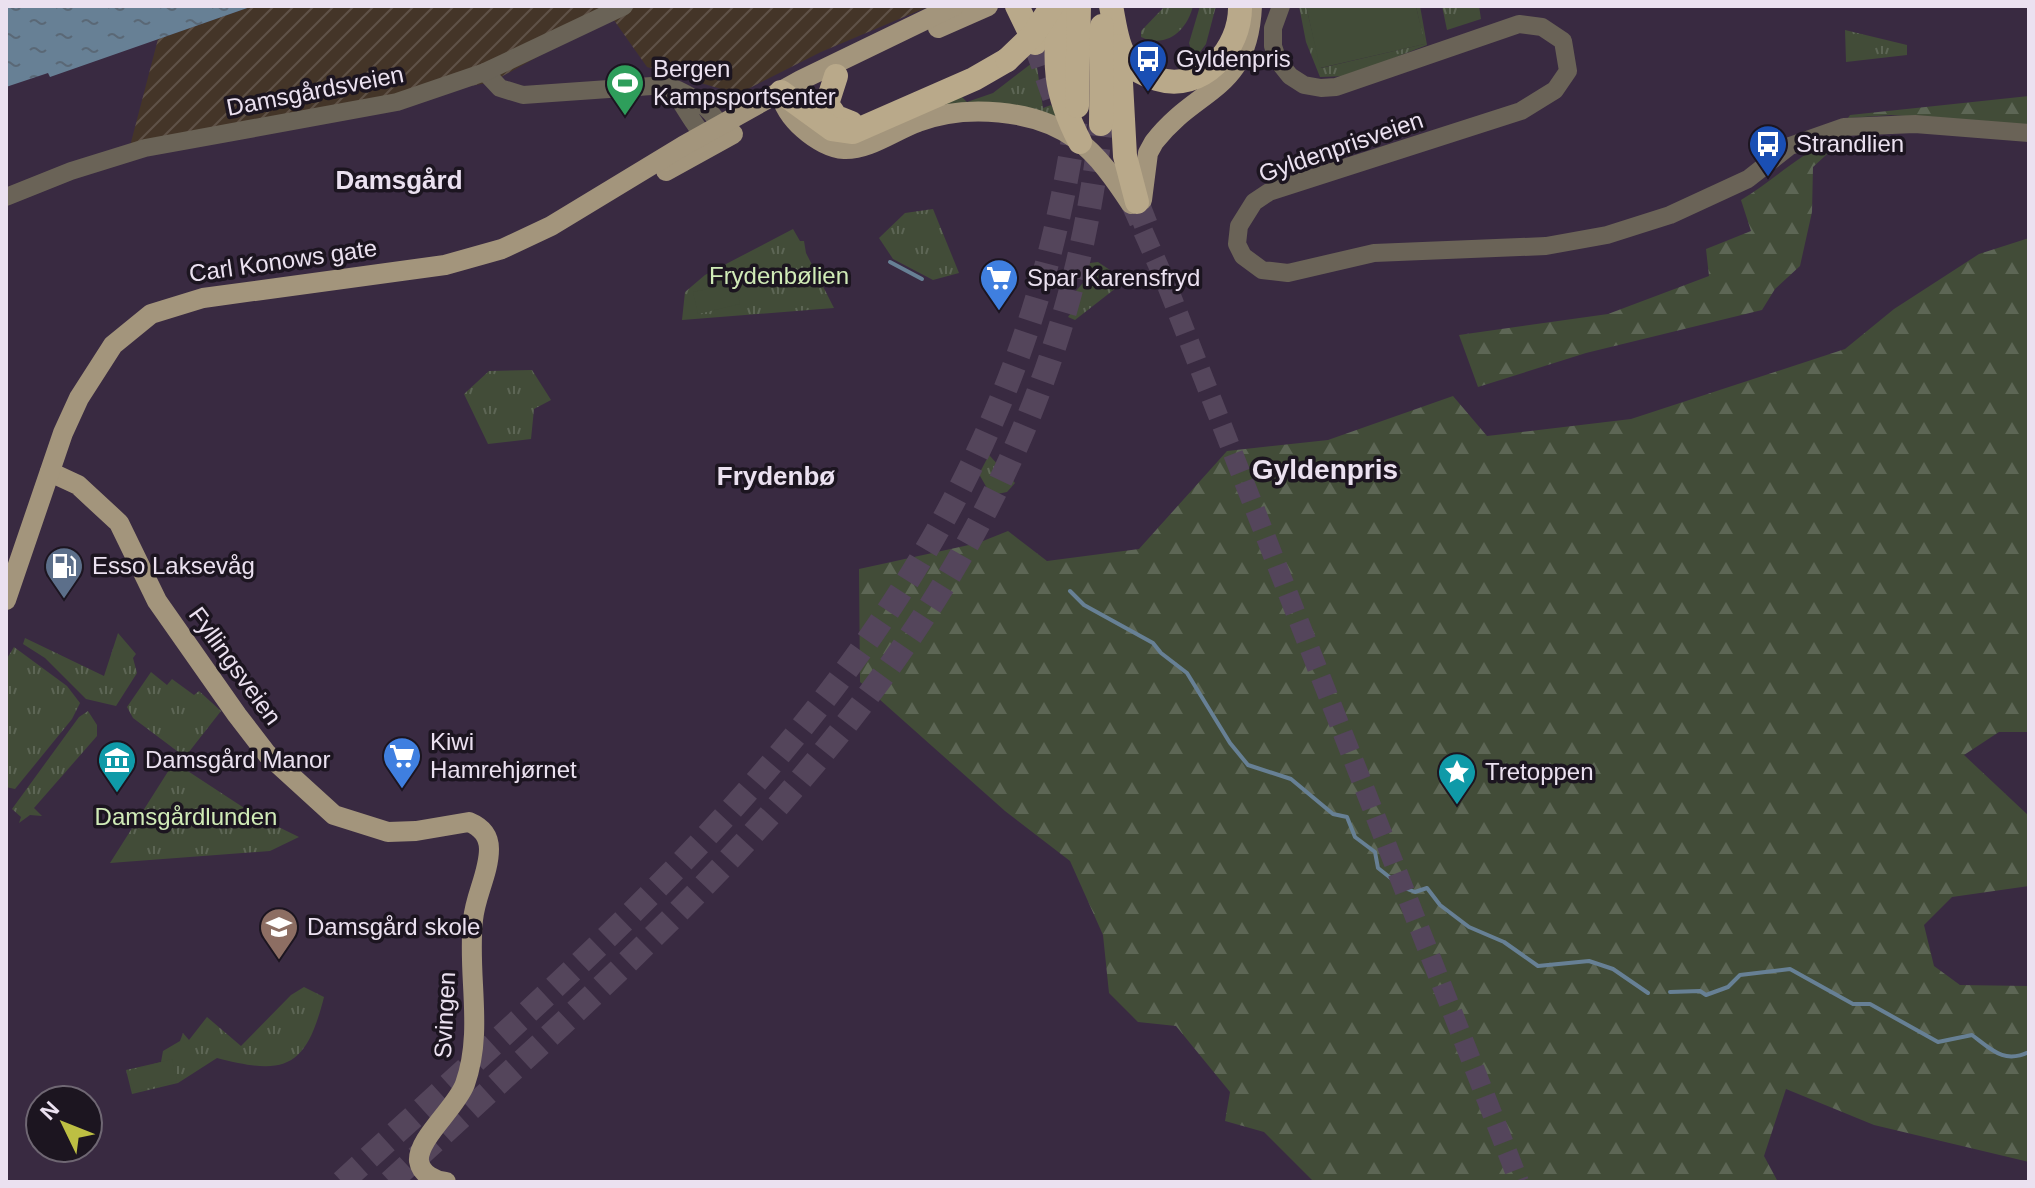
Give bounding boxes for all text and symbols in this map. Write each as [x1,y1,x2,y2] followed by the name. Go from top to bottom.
[1127,38,1169,93] bus stop icon: Gyldenpris
[1176,45,1291,72] place label: Gyldenpris
[653,55,836,110] place label: Bergen Kampsportsenter
[224,60,406,121] street label: Damsgårdsveien
[604,62,646,117] sports icon: Bergen Kampsportsenter
[1255,106,1427,187] street label: Gyldenprisveien
[1747,123,1789,178] bus stop icon: Strandlien
[1796,130,1904,157] place label: Strandlien
[335,165,463,195] district label: Damsgård
[187,234,379,287] street label: Carl Konows gate
[978,257,1020,312] supermarket icon: Spar Karensfryd
[709,262,849,289] park label: Frydenbølien
[1027,264,1200,291] place label: Spar Karensfryd
[1252,454,1398,485] district label: Gyldenpris
[717,461,835,491] district label: Frydenbø
[43,545,85,600] fuel station icon: Esso Laksevåg
[92,552,255,579] place label: Esso Laksevåg
[184,602,287,730] street label: Fyllingsveien
[430,728,577,783] place label: Kiwi Hamrehjørnet
[381,735,423,790] supermarket icon: Kiwi Hamrehjørnet
[96,739,138,794] museum icon: Damsgård Manor
[145,746,330,773] place label: Damsgård Manor
[1436,751,1478,806] place icon: Tretoppen
[1485,758,1594,785] place label: Tretoppen
[95,803,277,830] park label: Damsgårdlunden
[258,906,300,961] school or university icon: Damsgård skole
[307,913,480,940] place label: Damsgård skole
[429,971,460,1059] street label: Svingen
[24,1084,104,1164] north arrow
[35,1096,64,1125] text: N

